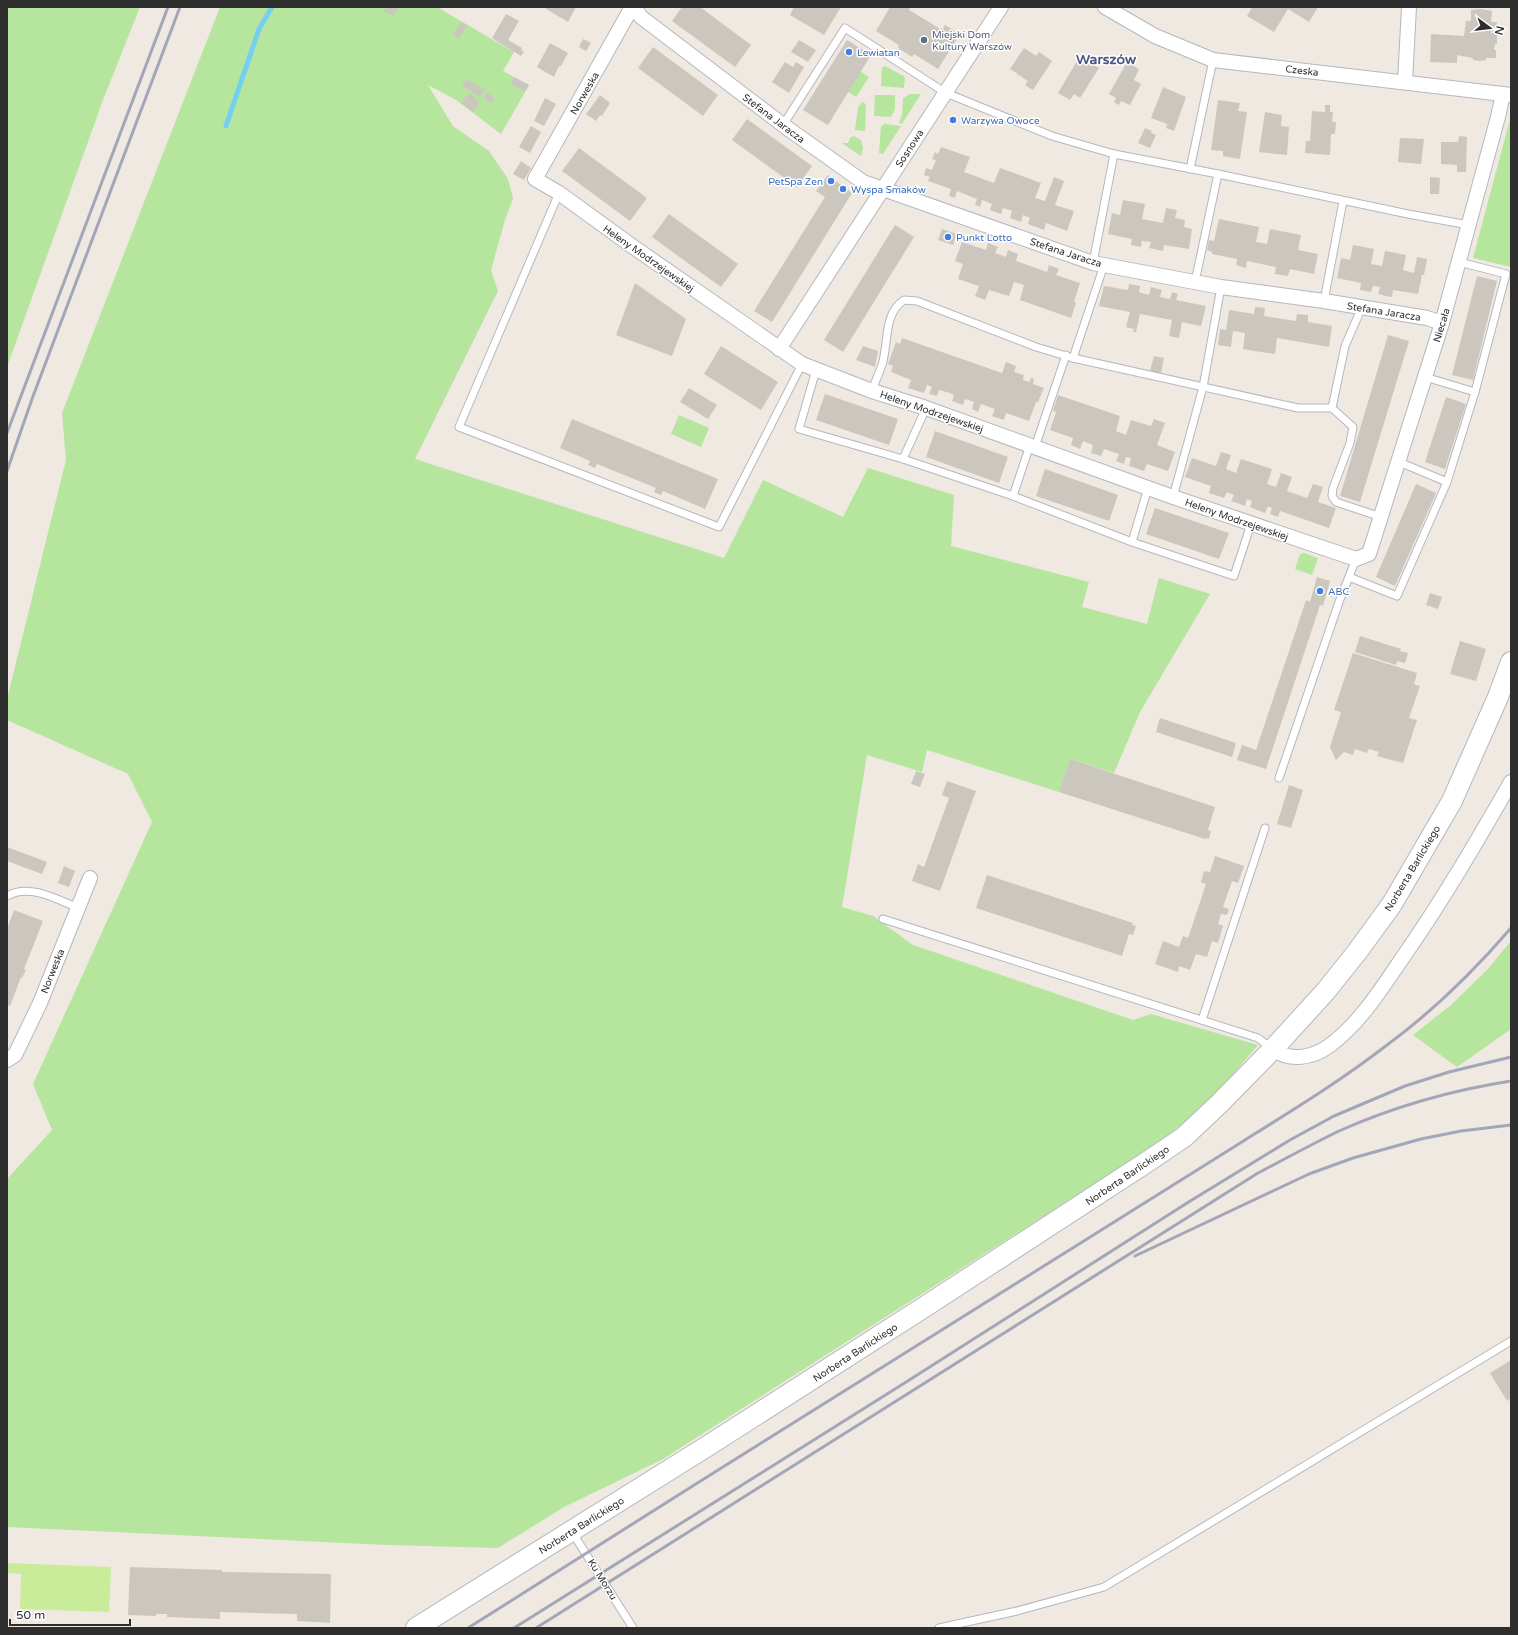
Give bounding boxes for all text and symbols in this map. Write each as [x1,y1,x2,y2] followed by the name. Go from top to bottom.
[1470,8,1510,48] north arrow
[1492,25,1507,36] text: N
[932,29,1012,53] place label: Miejski Dom Kultury Warszów
[919,35,929,45] marker: Miejski Dom Kultury Warszów
[844,47,854,57] marker: Lewiatan
[857,47,900,59] place label: Lewiatan
[1076,51,1136,68] district label: Warszów
[1285,63,1319,79] street label: Czeska
[568,70,602,117] street label: Norweska
[740,92,807,146] street label: Stefana Jaracza
[948,115,958,125] marker: Warzywa Owoce
[961,115,1040,127] place label: Warzywa Owoce
[893,127,926,170] street label: Sosnowa
[768,176,823,188] place label: PetSpa Zen
[826,176,836,186] marker: PetSpa Zen
[838,184,848,194] marker: Wyspa Smaków
[851,184,926,196] place label: Wyspa Smaków
[601,223,696,295] street label: Heleny Modrzejewskiej
[943,232,953,242] marker: Punkt Lotto
[956,232,1012,244] place label: Punkt Lotto
[1028,236,1103,270] street label: Stefana Jaracza
[1346,300,1422,324] street label: Stefana Jaracza
[1431,307,1453,344] street label: Niecała
[878,389,985,435] street label: Heleny Modrzejewskiej
[1183,497,1290,543] street label: Heleny Modrzejewskiej
[1315,586,1325,596] marker: ABC
[1328,586,1349,598] place label: ABC
[1382,823,1443,914] street label: Norberta Barlickiego
[39,947,67,995] street label: Norweska
[1083,1143,1172,1208] street label: Norberta Barlickiego
[811,1321,900,1385] street label: Norberta Barlickiego
[537,1495,626,1557] street label: Norberta Barlickiego
[585,1557,619,1602] street label: Ku Morzu
[10,1601,130,1627] scale bar
[16,1608,45,1622] text: 50 m

